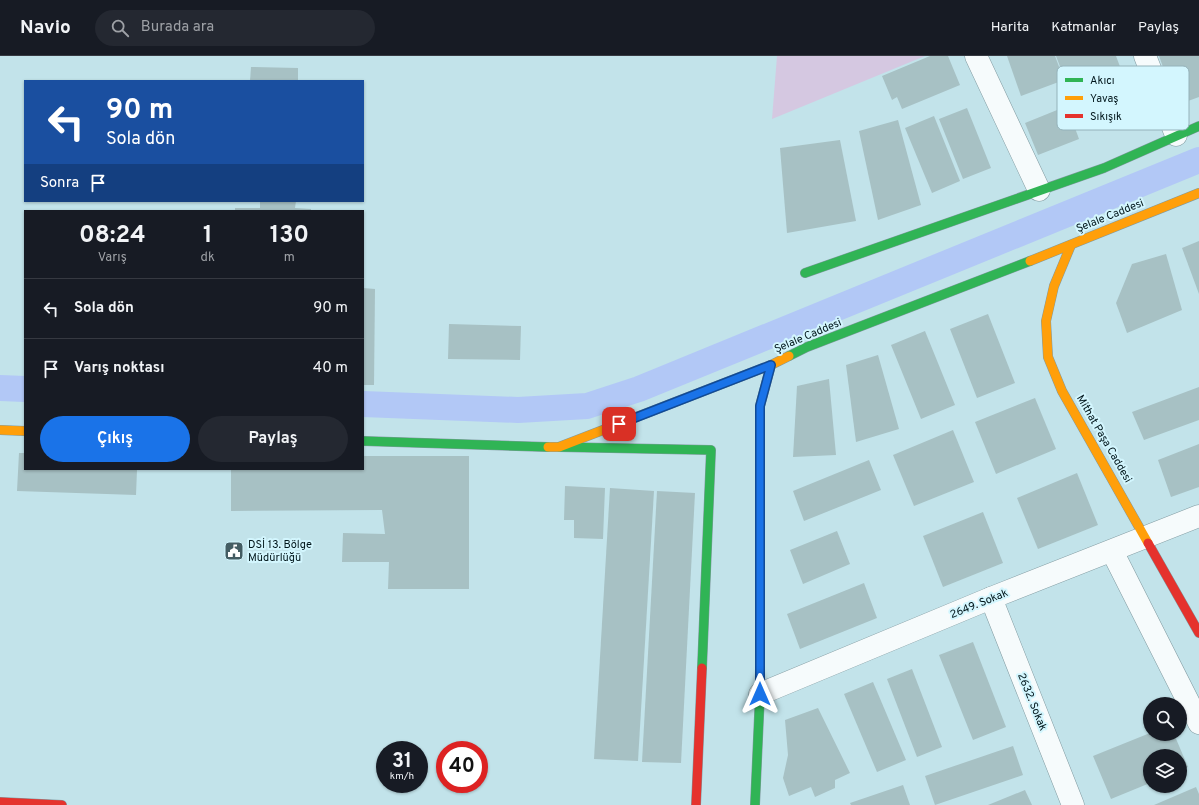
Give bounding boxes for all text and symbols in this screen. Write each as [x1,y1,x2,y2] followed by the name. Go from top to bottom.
[95,10,375,46] search box
[20,16,71,40] text: Navio
[109,17,131,39] icon: search
[141,18,214,37] text: Burada ara
[991,19,1029,36] text: Harita
[1051,19,1116,36] text: Katmanlar
[1138,19,1179,36] text: Paylaş
[1057,66,1189,130] legend
[1090,74,1114,88] text: Akıcı
[1090,92,1118,106] text: Yavaş
[106,93,173,129] text: 90 m
[40,96,92,148] icon: left
[1090,110,1122,124] text: Sıkışık
[106,128,175,151] text: Sola dön
[87,172,109,194] icon: arrive
[40,174,79,193] text: Sonra
[1074,196,1146,236] street label: Şelale Caddesi
[79,221,146,251] text: 08:24
[203,221,212,251] text: 1
[270,221,309,251] text: 130
[98,250,127,266] text: Varış
[201,250,215,266] text: dk
[284,250,295,266] text: m
[40,298,62,320] icon: left
[74,299,134,318] text: Sola dön
[313,299,348,318] text: 90 m
[772,316,844,356] street label: Şelale Caddesi
[40,358,62,380] icon: arrive
[74,359,165,378] text: Varış noktası
[313,359,348,378] text: 40 m
[1073,392,1135,486] street label: Mithat Paşa Caddesi
[602,407,636,441] pin
[608,413,630,435] icon: arrive
[40,416,190,462] button: Çıkış
[198,416,348,462] button: Paylaş
[248,537,312,565] place label: DSİ 13. Bölge Müdürlüğü
[223,540,245,562] public building icon: DSİ 13. Bölge Müdürlüğü
[948,586,1010,622] street label: 2649. Sokak
[1014,671,1050,733] street label: 2632. Sokak
[739,673,781,715] position arrow
[1143,697,1187,793] map controls
[1143,697,1187,741] button: search
[436,741,488,793] speed limit sign: 40
[392,749,412,775] text: 31
[1143,749,1187,793] button: layers
[390,770,414,783] text: km/h

